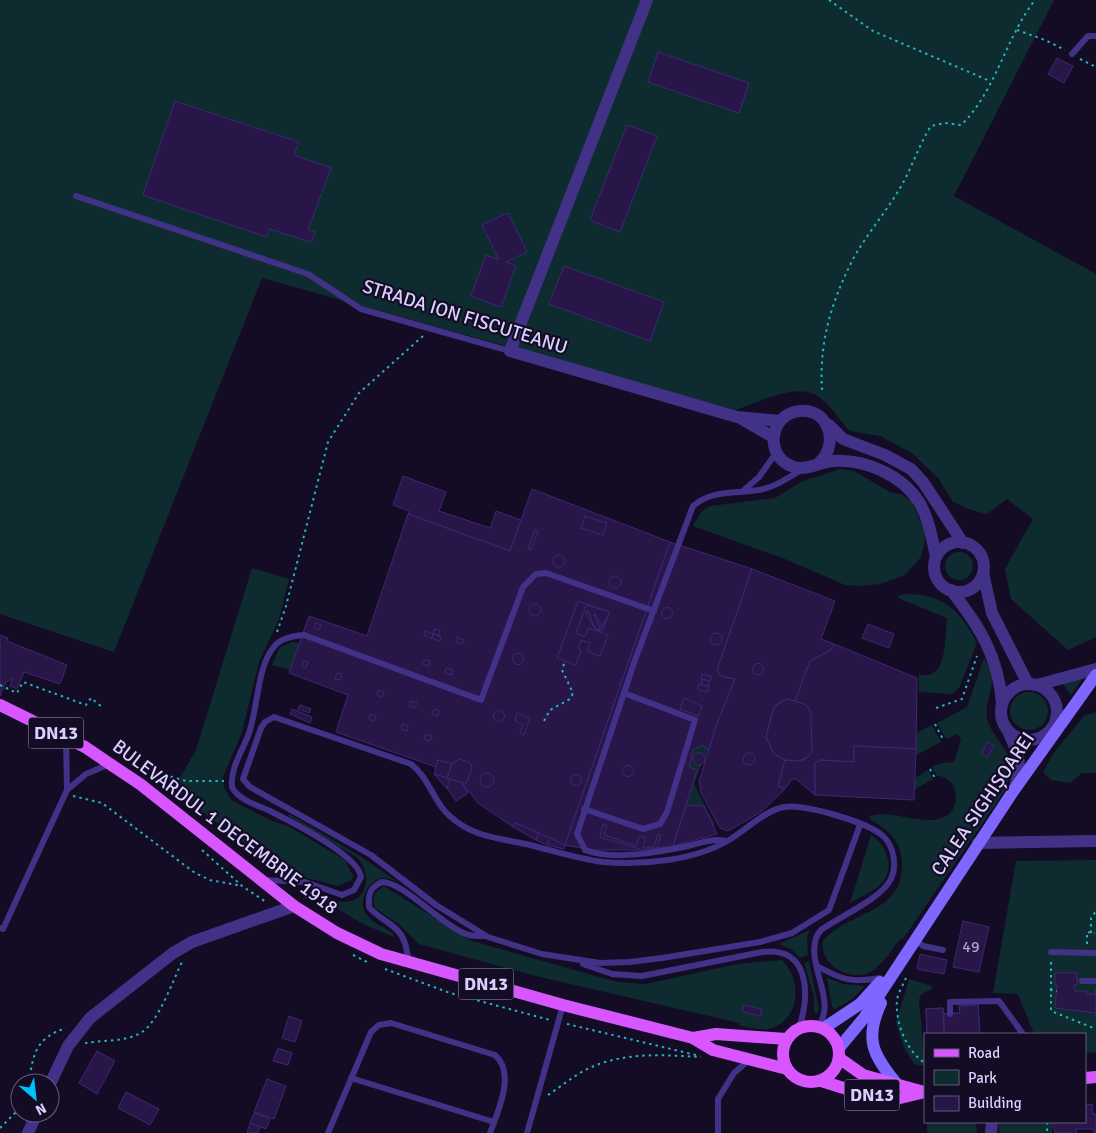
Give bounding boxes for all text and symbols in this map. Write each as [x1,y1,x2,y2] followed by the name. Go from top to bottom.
[360,274,570,360] street label: STRADA ION FISCUTEANU
[28,718,84,748] road number: DN13
[926,728,1040,880] street label: CALEA SIGHIȘOAREI
[108,734,342,920] street label: BULEVARDUL 1 DECEMBRIE 1918
[962,937,980,957] house number: 49
[458,969,514,1000] road number: DN13
[924,1033,1086,1123] legend
[968,1044,1000,1062] text: Road
[968,1069,997,1087] text: Park
[10,1073,60,1123] north arrow
[844,1080,900,1110] road number: DN13
[968,1094,1022,1112] text: Building
[33,1099,49,1119] text: N

